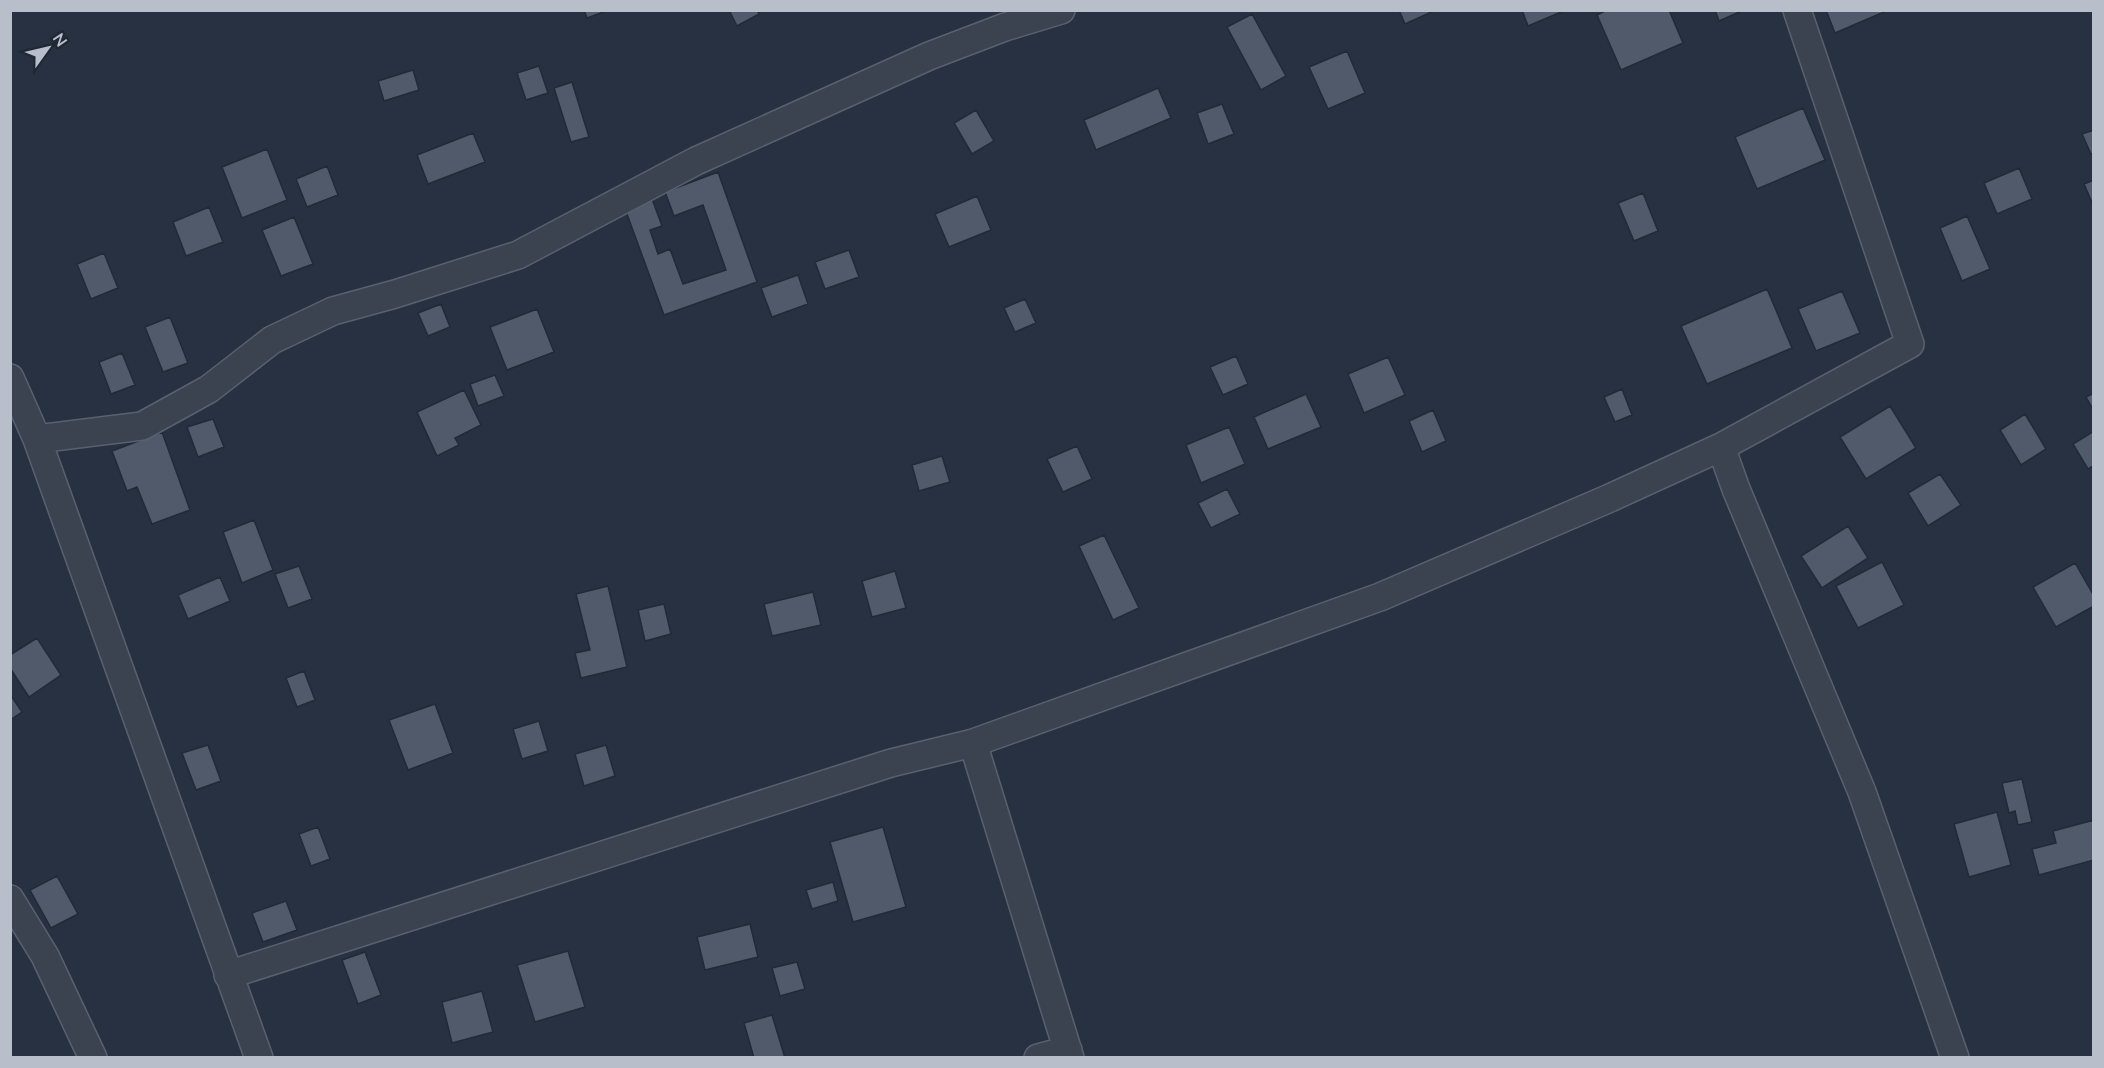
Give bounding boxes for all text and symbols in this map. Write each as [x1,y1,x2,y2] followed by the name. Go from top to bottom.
[18,18,78,78] north arrow
[47,29,72,51] text: N

